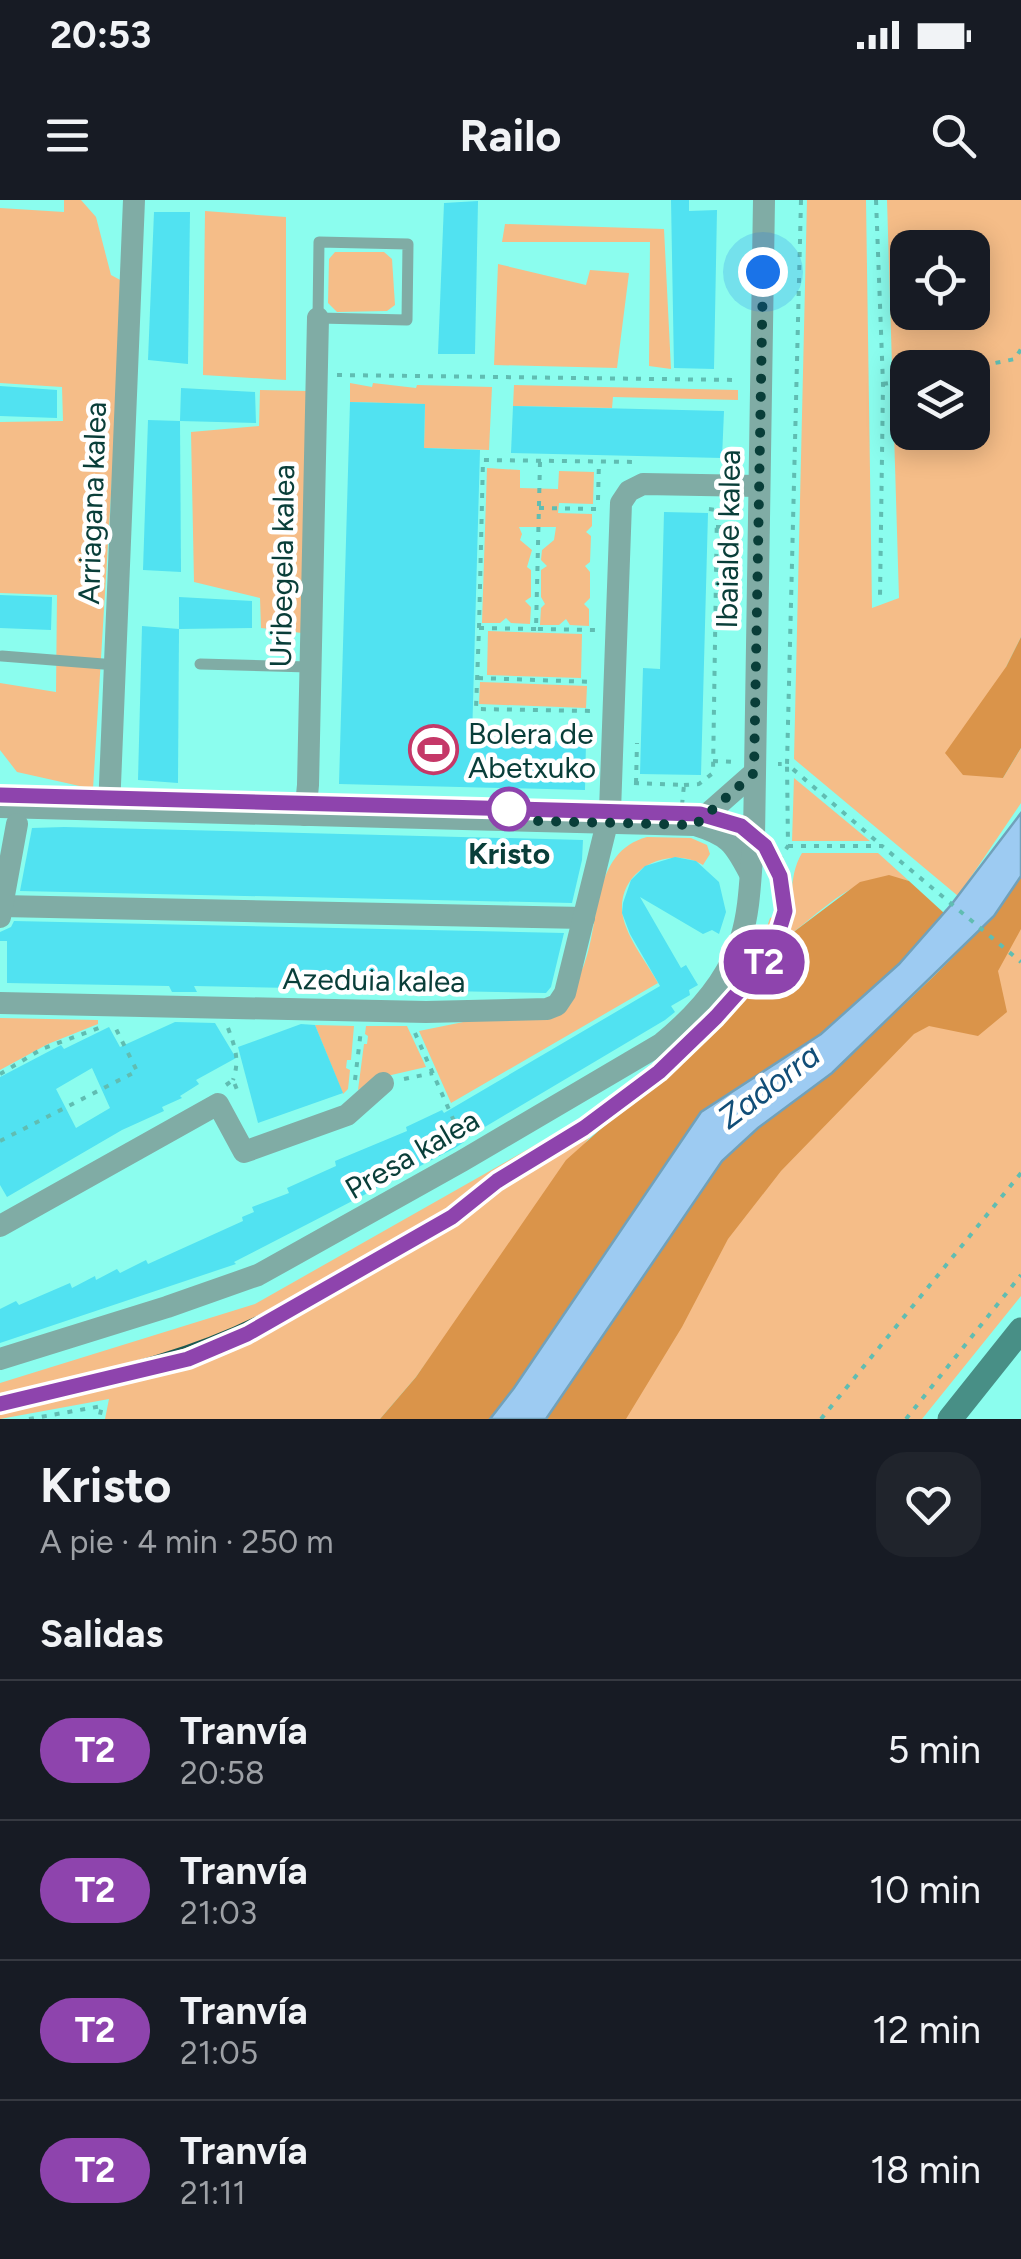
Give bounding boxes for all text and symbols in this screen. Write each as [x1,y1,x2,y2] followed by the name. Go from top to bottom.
[50,12,151,58] text: 20:53
[40,108,95,163] icon: menu
[459,108,562,162] text: Railo
[926,108,981,163] icon: search
[890,230,990,450] map controls
[890,230,990,330] button: locate
[738,247,788,297] your location
[890,350,990,450] button: layers
[70,401,114,605] street label: Arriagana kalea
[708,449,748,629] street label: Ibaialde kalea
[262,464,302,668] street label: Uribegela kalea
[468,715,596,786] place label: Bolera de Abetxuko
[407,724,459,776] sports icon: Bolera de Abetxuko
[488,788,530,830] marker: Kristo
[468,835,550,872] place label: Kristo
[719,930,809,994] line badge: T2
[744,941,784,983] text: T2
[282,960,466,1000] street label: Azeduia kalea
[711,1036,827,1136] water label: Zadorra
[339,1101,485,1207] street label: Presa kalea
[876,1452,981,1557] button: heart
[40,1456,172,1514] text: Kristo
[40,1523,333,1561] text: A pie · 4 min · 250 m
[40,1611,163,1657] text: Salidas
[180,1708,308,1754] text: Tranvía
[887,1727,981,1773] text: 5 min
[75,1729,115,1771] text: T2
[180,1754,265,1792] text: 20:58
[180,1848,308,1894] text: Tranvía
[869,1867,981,1913] text: 10 min
[75,1869,115,1911] text: T2
[180,1894,257,1932] text: 21:03
[180,1988,308,2034] text: Tranvía
[872,2007,981,2053] text: 12 min
[75,2009,115,2051] text: T2
[180,2034,258,2072] text: 21:05
[180,2128,308,2174] text: Tranvía
[870,2147,981,2193] text: 18 min
[75,2149,115,2191] text: T2
[180,2174,246,2212] text: 21:11

